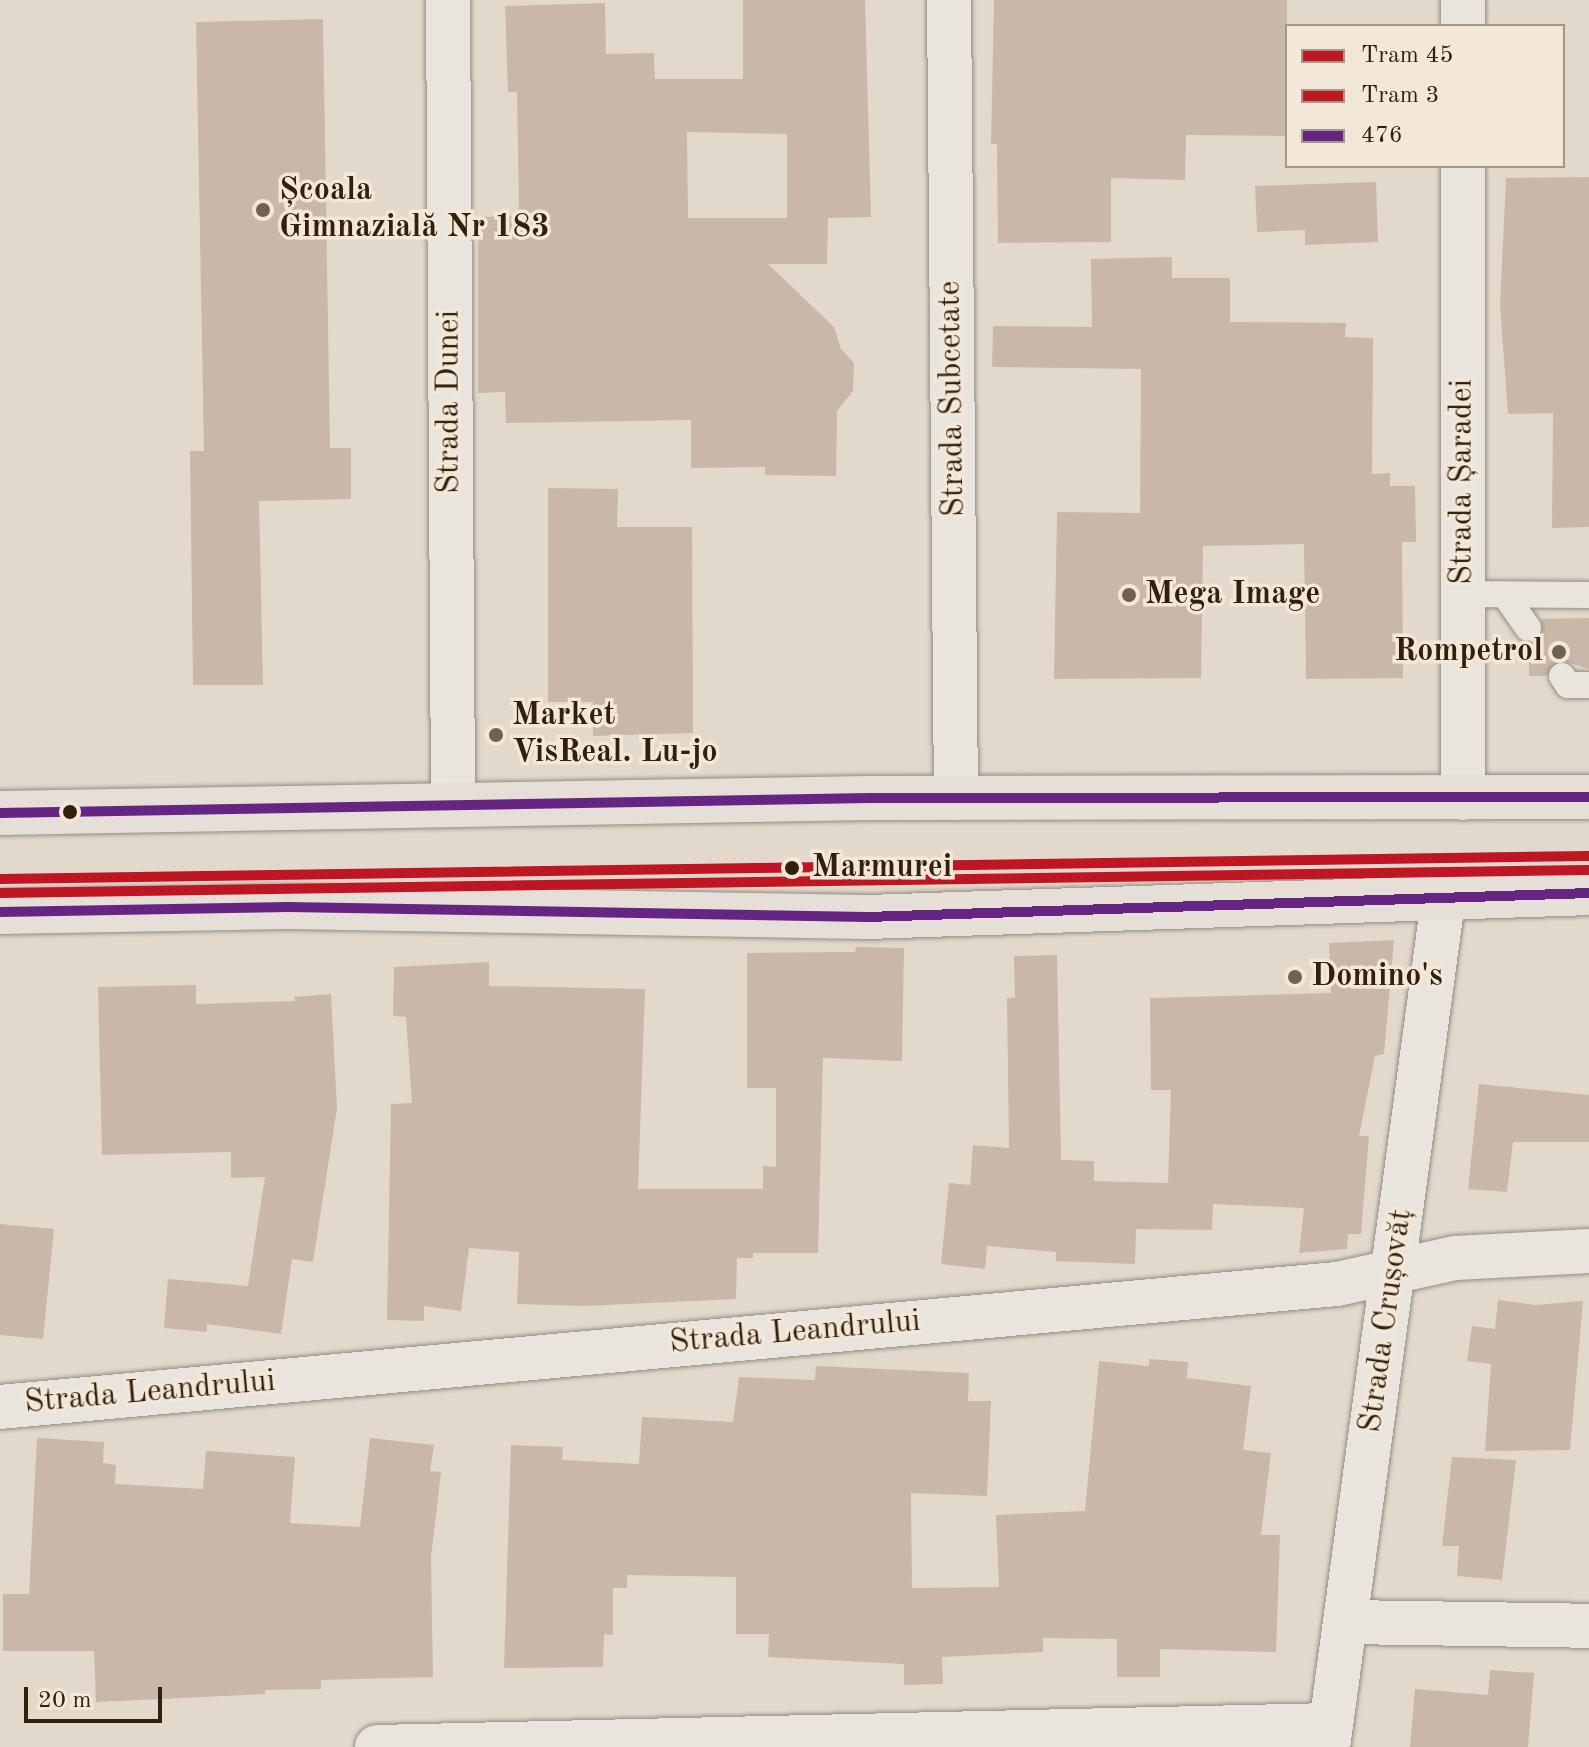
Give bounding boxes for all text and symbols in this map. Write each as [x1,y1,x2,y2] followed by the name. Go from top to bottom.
[1285,24,1565,168] legend
[1361,44,1453,68] text: Tram 45
[1361,84,1440,108] text: Tram 3
[1361,124,1403,148] text: 476
[279,173,550,248] place label: Școala Gimnazială Nr 183
[254,201,272,219] marker: Școala Gimnazială Nr 183
[932,281,974,517] street label: Strada Subcetate
[431,310,469,494] street label: Strada Dunei
[1444,379,1482,585] street label: Strada Șaradei
[1145,576,1320,614] place label: Mega Image
[1120,586,1138,604] marker: Mega Image
[1394,633,1543,671] place label: Rompetrol
[1550,643,1568,661] marker: Rompetrol
[512,698,718,773] place label: Market VisReal. Lu-jo
[487,726,505,744] marker: Market VisReal. Lu-jo
[62,804,78,820] unlabelled marker
[812,849,952,887] place label: Marmurei
[779,855,805,881] marker: Marmurei
[1311,958,1443,996] place label: Domino's
[1286,968,1304,986] marker: Domino's
[1352,1207,1422,1435] street label: Strada Crușovăț
[668,1303,922,1363] street label: Strada Leandrului
[23,1363,277,1423] street label: Strada Leandrului
[28,1671,166,1721] scale bar
[38,1689,92,1713] text: 20 m

